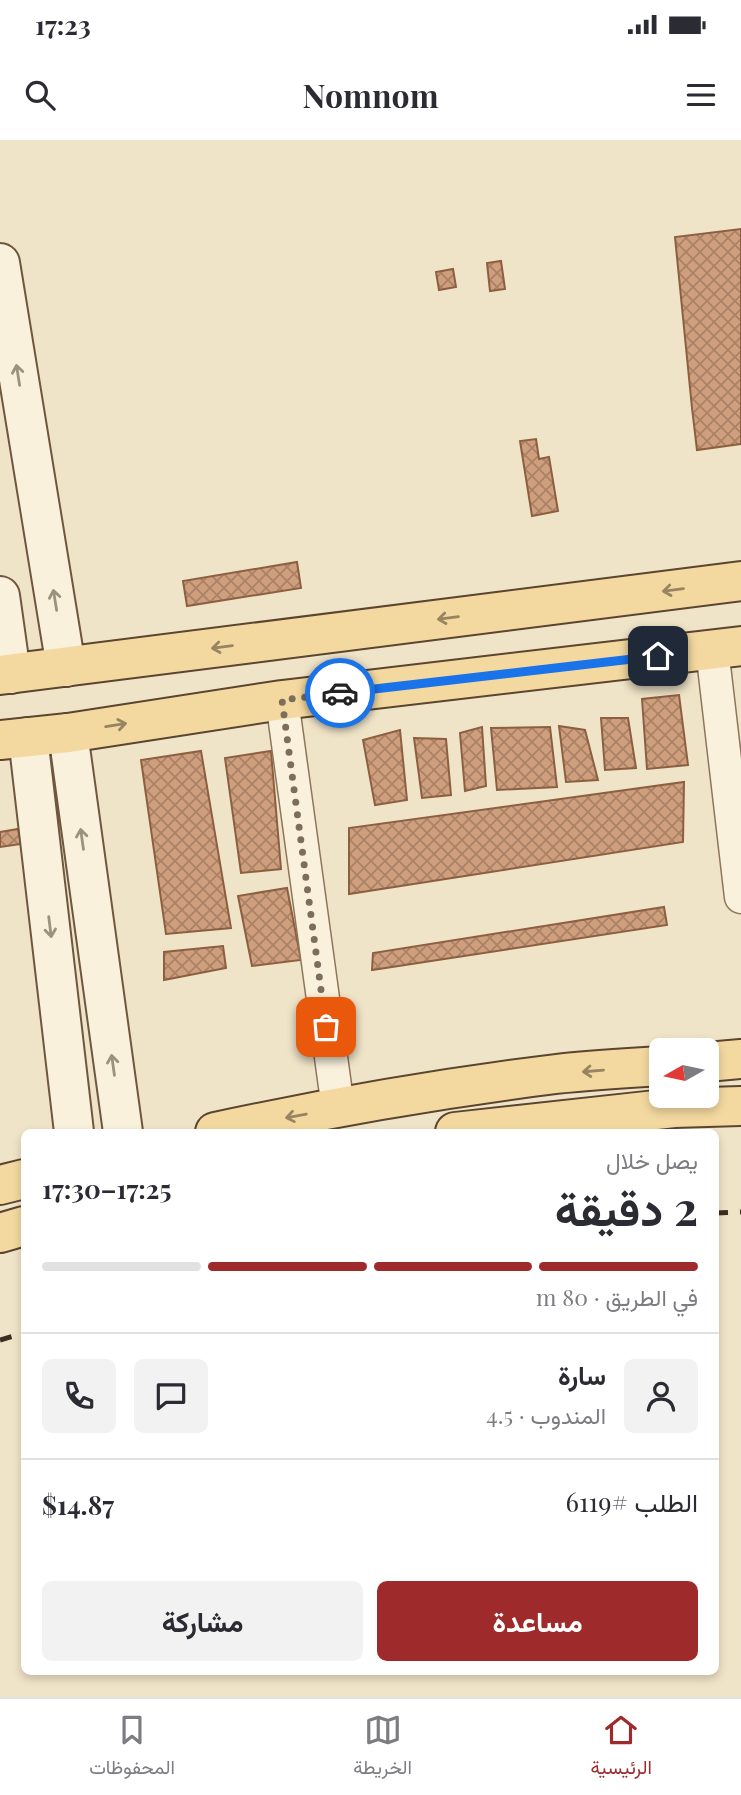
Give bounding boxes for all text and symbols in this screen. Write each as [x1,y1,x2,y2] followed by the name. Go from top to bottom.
[35,7,91,42] text: 17:23
[302,73,439,116] text: Nomnom
[21,76,59,114] icon: search
[682,76,720,114] icon: menu
[11,364,24,387] one-way arrow
[662,583,685,596] one-way arrow
[48,589,61,612] one-way arrow
[437,612,459,625] one-way arrow
[628,626,688,686] pin
[639,637,677,675] icon: home
[211,641,234,654] one-way arrow
[305,658,375,728] courier
[321,674,359,712] icon: car
[104,718,127,731] one-way arrow
[76,828,89,851] one-way arrow
[44,915,57,937] one-way arrow
[296,997,356,1057] pin
[307,1008,345,1046] icon: bag
[649,1038,719,1108] north arrow
[649,1038,719,1108] map controls
[107,1054,120,1076] one-way arrow
[583,1065,605,1078] one-way arrow
[285,1110,308,1123] one-way arrow
[606,1144,698,1175] text: يصل خلال
[42,1171,171,1206] text: 17:25–17:30
[555,1176,698,1238] text: 2 دقيقة
[536,1281,698,1312] text: في الطريق · 80 m
[558,1357,606,1392] text: سارة
[42,1359,116,1433] button: phone
[134,1359,208,1433] button: chat
[624,1359,698,1433] button: person
[486,1399,606,1430] text: المندوب · 4.5
[566,1484,698,1519] text: الطلب #6119
[42,1487,114,1522] text: $14.87
[42,1581,363,1661] button: مشاركة
[377,1581,698,1661] button: مساعدة
[89,1711,175,1784] tab: المحفوظات
[353,1711,412,1784] tab: الخريطة
[590,1711,652,1784] tab: الرئيسية

